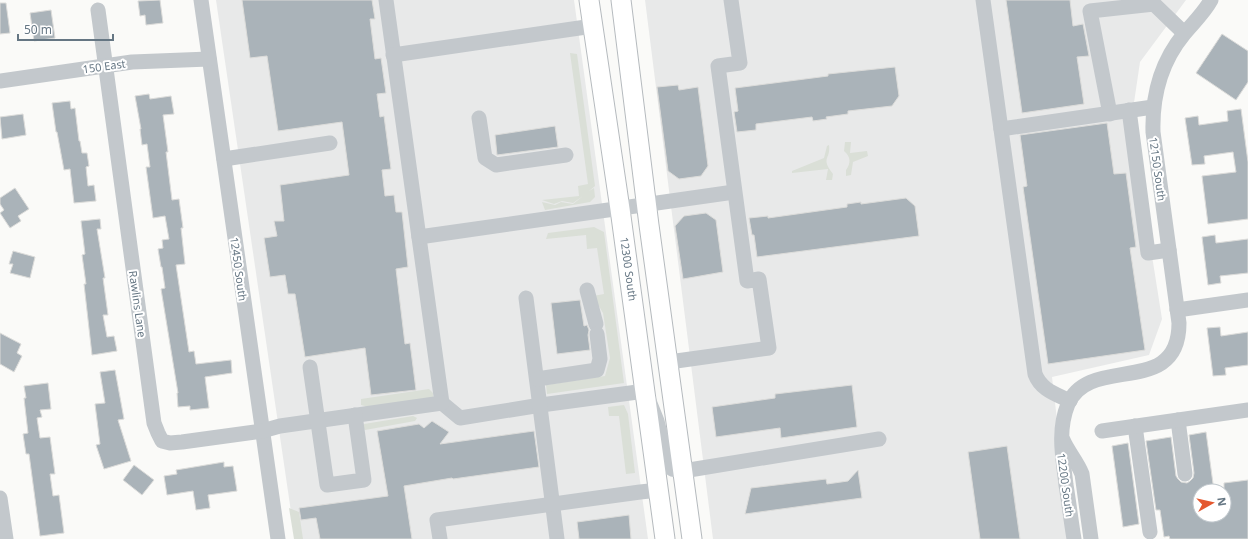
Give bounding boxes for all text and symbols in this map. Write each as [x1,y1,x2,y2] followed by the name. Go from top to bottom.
[18,16,113,42] scale bar
[24,21,52,38] text: 50 m
[82,56,126,76] street label: 150 East
[1146,136,1170,202] street label: 12150 South
[227,236,251,302] street label: 12450 South
[617,236,641,302] street label: 12300 South
[126,270,150,338] street label: Rawlins Lane
[1054,452,1078,518] street label: 12200 South
[1192,483,1232,523] north arrow
[1214,496,1230,507] text: N

